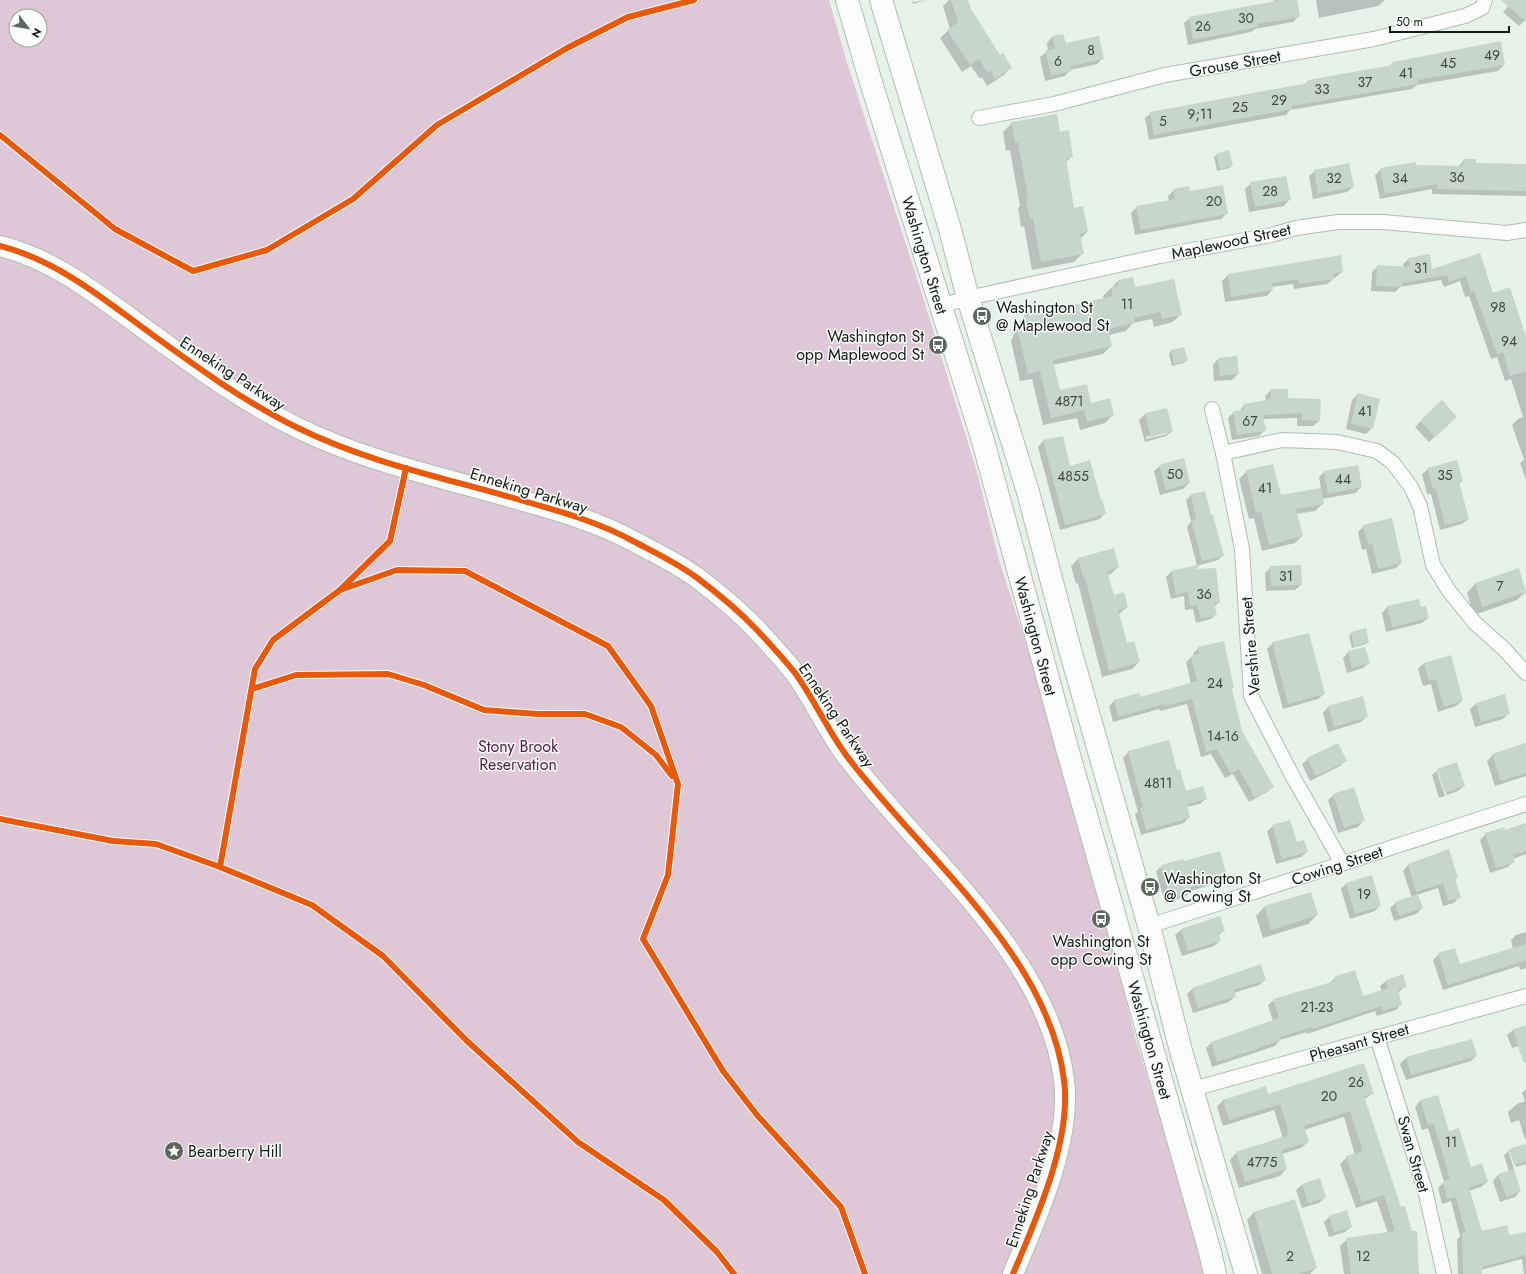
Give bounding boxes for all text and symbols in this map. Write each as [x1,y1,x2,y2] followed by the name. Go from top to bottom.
[8,8,48,48] north arrow
[1238,8,1254,28] house number: 30
[1390,8,1509,34] scale bar
[1396,13,1423,31] text: 50 m
[1195,16,1211,36] house number: 26
[27,25,46,41] text: N
[1087,40,1095,60] house number: 8
[1188,44,1283,83] street label: Grouse Street
[1484,45,1500,65] house number: 49
[1054,51,1062,71] house number: 6
[1440,53,1456,73] house number: 45
[1399,63,1413,83] house number: 41
[1358,72,1373,92] house number: 37
[1314,79,1330,99] house number: 33
[1271,90,1287,110] house number: 29
[1232,97,1248,117] house number: 25
[1187,104,1213,124] house number: 9;11
[1159,111,1167,131] house number: 5
[1449,167,1465,187] house number: 36
[1326,168,1342,188] house number: 32
[1392,168,1408,188] house number: 34
[1262,181,1278,201] house number: 28
[1206,191,1222,211] house number: 20
[896,193,953,317] street label: Washington Street
[1169,218,1293,265] street label: Maplewood Street
[1414,258,1428,278] house number: 31
[1121,294,1133,314] house number: 11
[996,296,1109,337] place label: Washington St @ Maplewood St
[1490,297,1506,317] house number: 98
[971,305,993,327] bus stop icon: Washington St @ Maplewood St
[796,325,924,366] place label: Washington St opp Maplewood St
[175,331,291,417] street label: Enneking Parkway
[1501,331,1517,351] house number: 94
[927,334,949,356] bus stop icon: Washington St opp Maplewood St
[1054,391,1084,411] house number: 4871
[1358,401,1372,421] house number: 41
[1242,411,1258,431] house number: 67
[467,462,591,520] street label: Enneking Parkway
[1167,464,1183,484] house number: 50
[1437,465,1453,485] house number: 35
[1057,466,1089,486] house number: 4855
[1335,469,1351,489] house number: 44
[1258,478,1272,498] house number: 41
[1279,566,1293,586] house number: 31
[1009,574,1063,698] street label: Washington Street
[1496,576,1504,596] house number: 7
[1196,584,1212,604] house number: 36
[1235,596,1266,696] street label: Vershire Street
[793,658,881,773] street label: Enneking Parkway
[1207,673,1223,693] house number: 24
[1207,726,1239,746] house number: 14-16
[478,735,559,776] park label: Stony Brook Reservation
[1144,773,1172,793] house number: 4811
[1288,840,1386,891] street label: Cowing Street
[1164,867,1261,908] place label: Washington St @ Cowing St
[1139,876,1161,898] bus stop icon: Washington St @ Cowing St
[1357,884,1371,904] house number: 19
[1090,908,1112,930] bus stop icon: Washington St opp Cowing St
[1050,930,1152,971] place label: Washington St opp Cowing St
[1122,978,1177,1102] street label: Washington Street
[1301,997,1334,1017] house number: 21-23
[1307,1017,1412,1068] street label: Pheasant Street
[1348,1072,1364,1092] house number: 26
[1321,1086,1337,1106] house number: 20
[1392,1113,1435,1195] street label: Swan Street
[1000,1127,1060,1251] street label: Enneking Parkway
[1445,1132,1457,1152] house number: 11
[163,1140,185,1162] place icon: Bearberry Hill
[188,1140,282,1163] place label: Bearberry Hill
[1247,1152,1277,1172] house number: 4775
[1286,1246,1294,1266] house number: 2
[1356,1246,1370,1266] house number: 12

